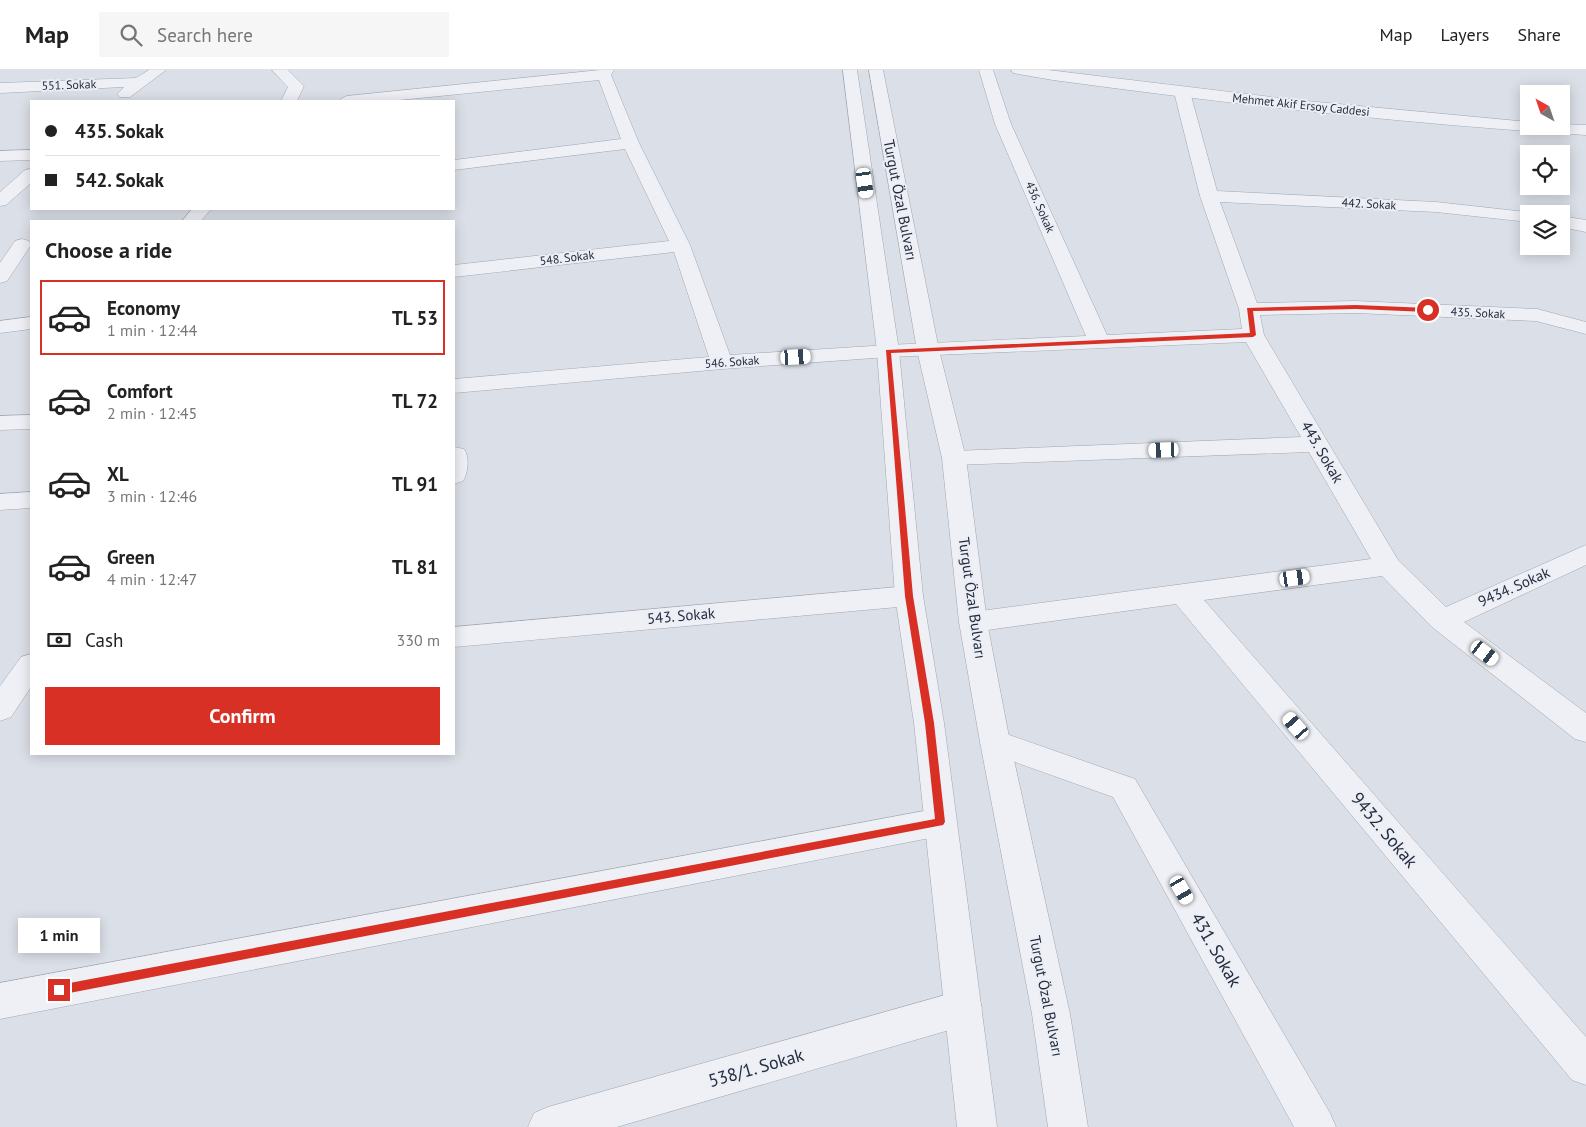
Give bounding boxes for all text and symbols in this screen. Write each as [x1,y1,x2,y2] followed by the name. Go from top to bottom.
[99,12,449,57] search box
[25,19,69,50] text: Map
[117,21,145,49] icon: search
[157,23,253,47] text: Search here
[1380,23,1412,46] text: Map
[1440,23,1489,46] text: Layers
[1517,23,1561,46] text: Share
[41,76,97,93] street label: 551. Sokak
[1520,85,1570,135] north arrow
[1520,85,1570,255] map controls
[1232,90,1370,119] street label: Mehmet Akif Ersoy Caddesi
[75,119,164,143] text: 435. Sokak
[879,138,922,262] street label: Turgut Özal Bulvarı
[1520,145,1570,195] button: locate
[855,167,874,199] car
[75,168,164,192] text: 542. Sokak
[1022,179,1059,235] street label: 436. Sokak
[1341,195,1397,212] street label: 442. Sokak
[1520,205,1570,255] button: layers
[45,236,172,264] text: Choose a ride
[539,247,595,268] street label: 548. Sokak
[47,295,92,340] icon: car
[107,296,180,320] text: Economy
[1417,299,1439,321] route start
[1450,304,1506,321] street label: 435. Sokak
[392,306,438,330] text: TL 53
[107,320,197,340] text: 1 min · 12:44
[780,349,811,365] car
[704,352,760,371] street label: 546. Sokak
[47,378,92,423] icon: car
[107,379,173,403] text: Comfort
[392,389,438,413] text: TL 72
[107,403,197,423] text: 2 min · 12:45
[1297,417,1348,487] street label: 443. Sokak
[1148,442,1179,458] car
[47,461,92,506] icon: car
[107,462,129,486] text: XL
[392,472,438,496] text: TL 91
[107,486,197,506] text: 3 min · 12:46
[955,536,990,660] street label: Turgut Özal Bulvarı
[47,544,92,589] icon: car
[107,545,155,569] text: Green
[392,555,438,579] text: TL 81
[1475,562,1553,611] street label: 9434. Sokak
[1279,568,1310,588] car
[107,569,197,589] text: 4 min · 12:47
[646,603,717,628] street label: 543. Sokak
[45,626,73,654] icon: cash
[85,628,123,652] text: Cash
[397,630,440,650] text: 330 m
[1468,638,1501,668] car
[45,687,440,745] button: Confirm
[1280,710,1311,742] car
[1346,787,1423,873] street label: 9432. Sokak
[1168,873,1195,907] car
[1186,908,1247,991] street label: 431. Sokak
[18,918,100,952] callout: 1 min
[39,925,79,945] text: 1 min
[1025,934,1068,1058] street label: Turgut Özal Bulvarı
[48,979,70,1001] route end
[705,1043,807,1092] street label: 538/1. Sokak

